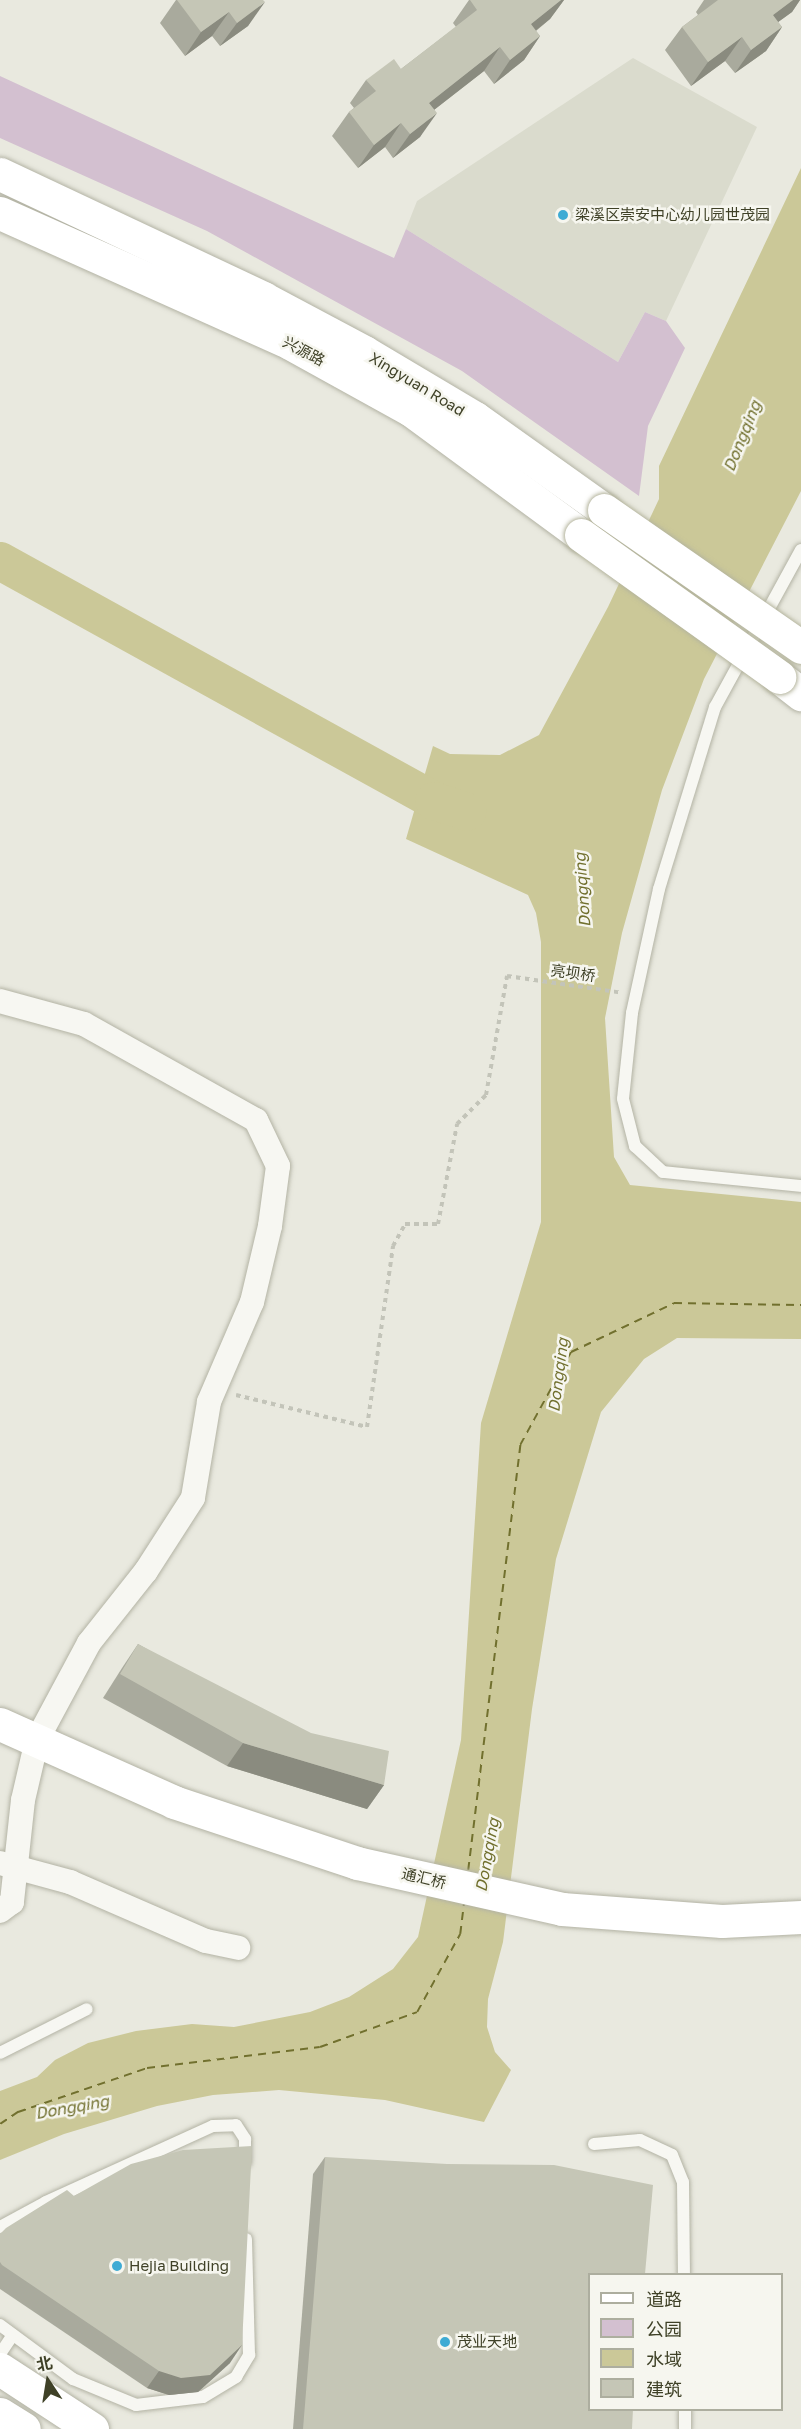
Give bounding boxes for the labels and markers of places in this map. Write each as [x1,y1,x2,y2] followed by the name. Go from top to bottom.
[575,206,770,224] place label: 梁溪区崇安中心幼儿园世茂园
[556,208,570,222] marker: 梁溪区崇安中心幼儿园世茂园
[129,2257,229,2275] place label: Hejia Building
[110,2259,124,2273] marker: Hejia Building
[457,2333,517,2351] place label: 茂业天地
[438,2335,452,2349] marker: 茂业天地

